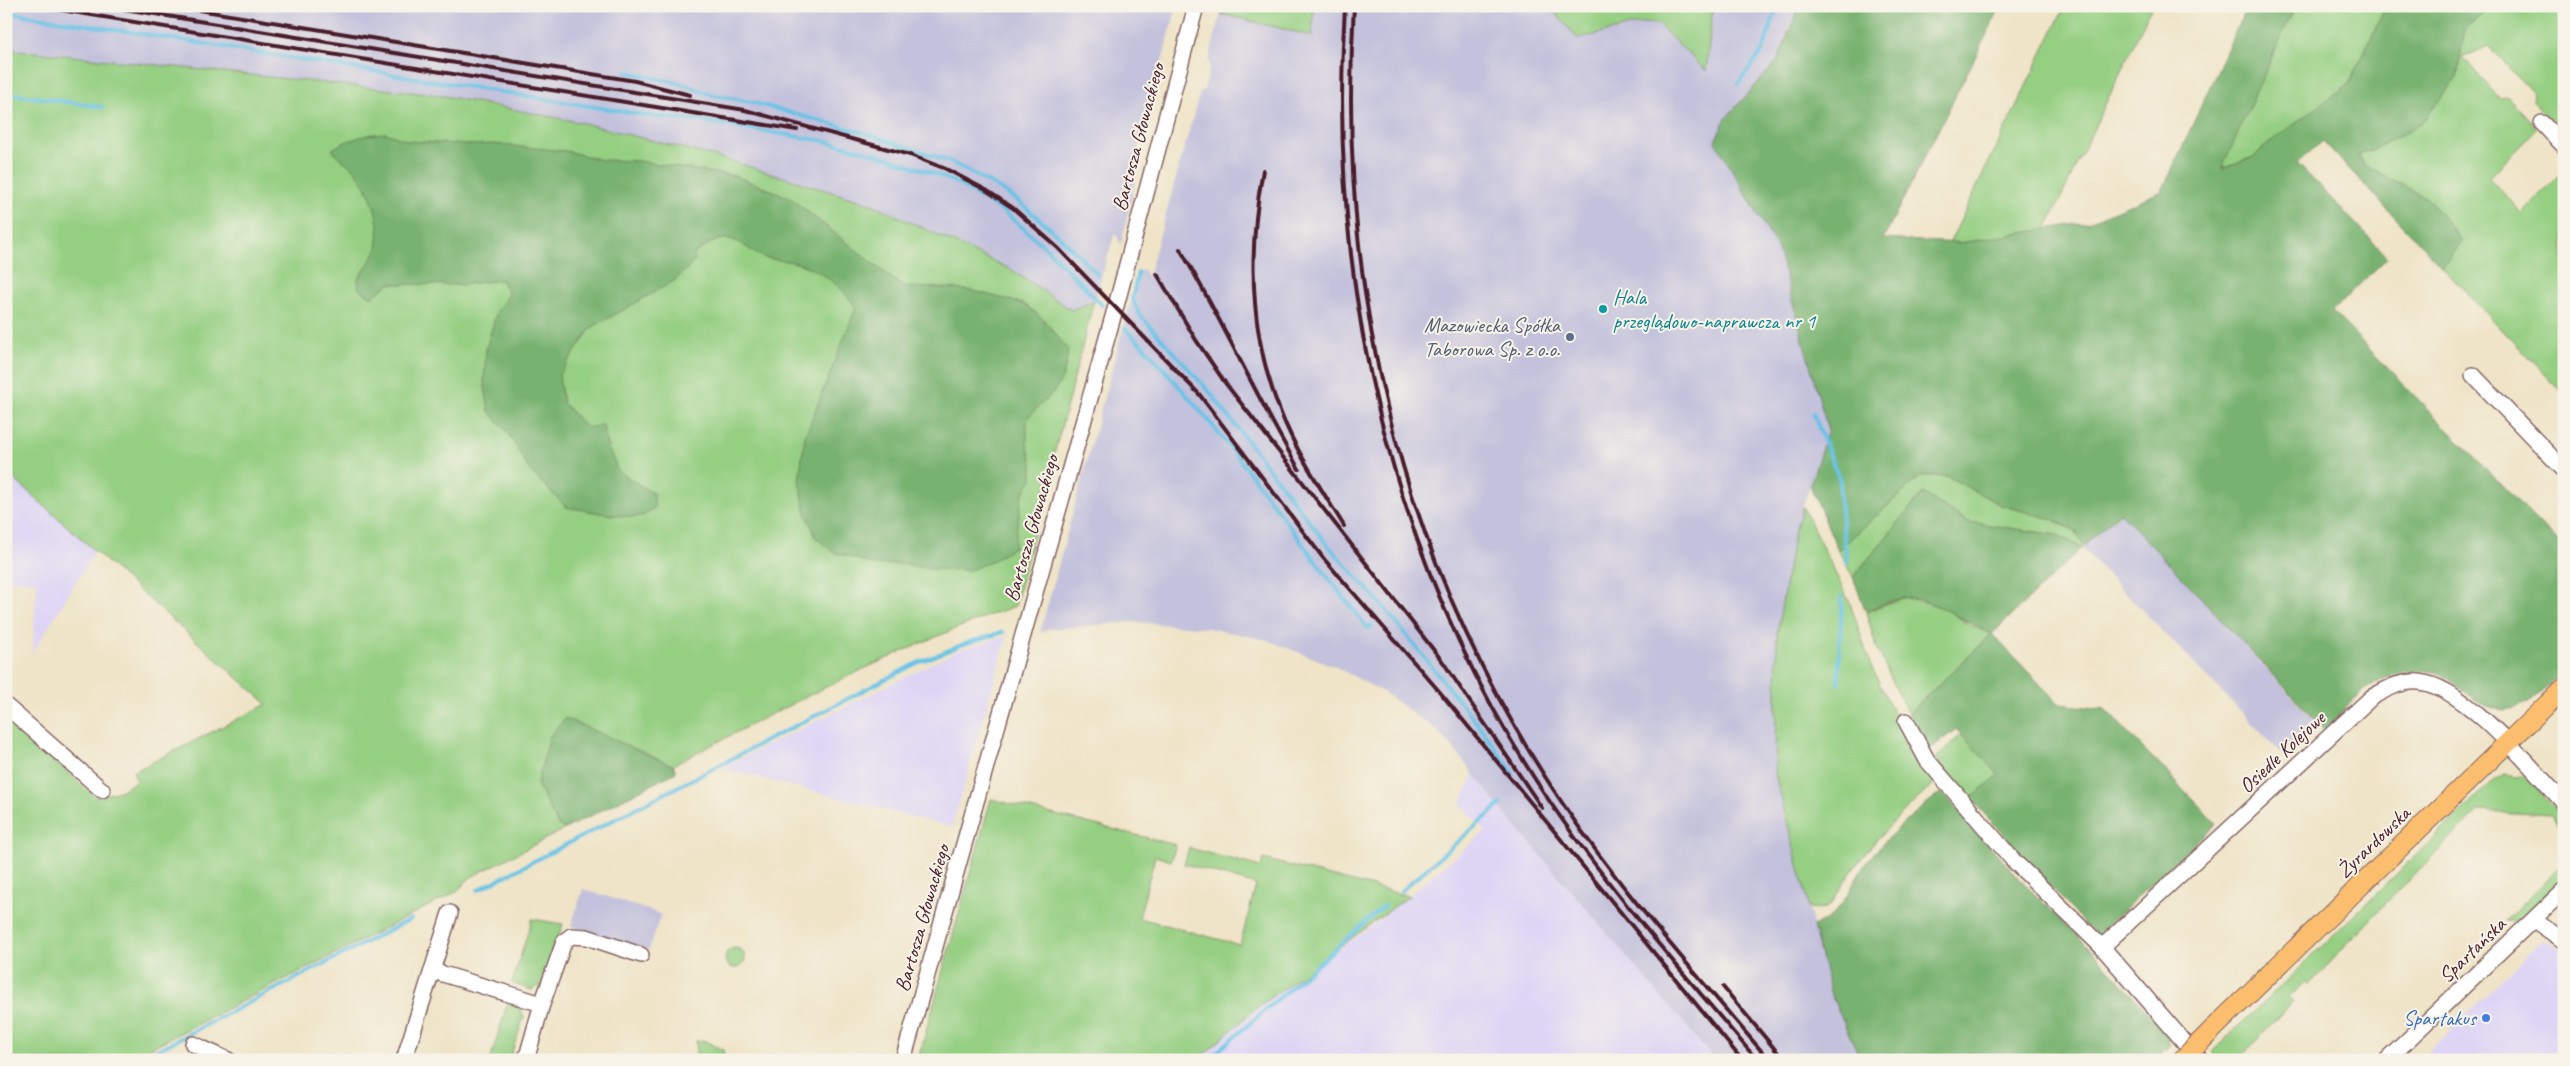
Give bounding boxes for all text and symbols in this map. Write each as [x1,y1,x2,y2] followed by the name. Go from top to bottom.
[1106,58,1171,214] street label: Bartosza Głowackiego
[1613,284,1817,334] place label: Hala przeglądowo-naprawcza nr 1
[1597,303,1609,315] marker: Hala przeglądowo-naprawcza nr 1
[1424,312,1562,362] place label: Mazowiecka Spółka Taborowa Sp. z o.o.
[1564,331,1576,343] marker: Mazowiecka Spółka Taborowa Sp. z o.o.
[998,449,1065,604] street label: Bartosza Głowackiego
[2233,704,2332,799] street label: Osiedle Kolejowe
[2331,799,2417,883] street label: Żyrardowska
[889,839,956,994] street label: Bartosza Głowackiego
[2433,910,2512,988] street label: Spartańska
[2403,1005,2478,1031] place label: Spartakus
[2480,1012,2492,1024] marker: Spartakus

